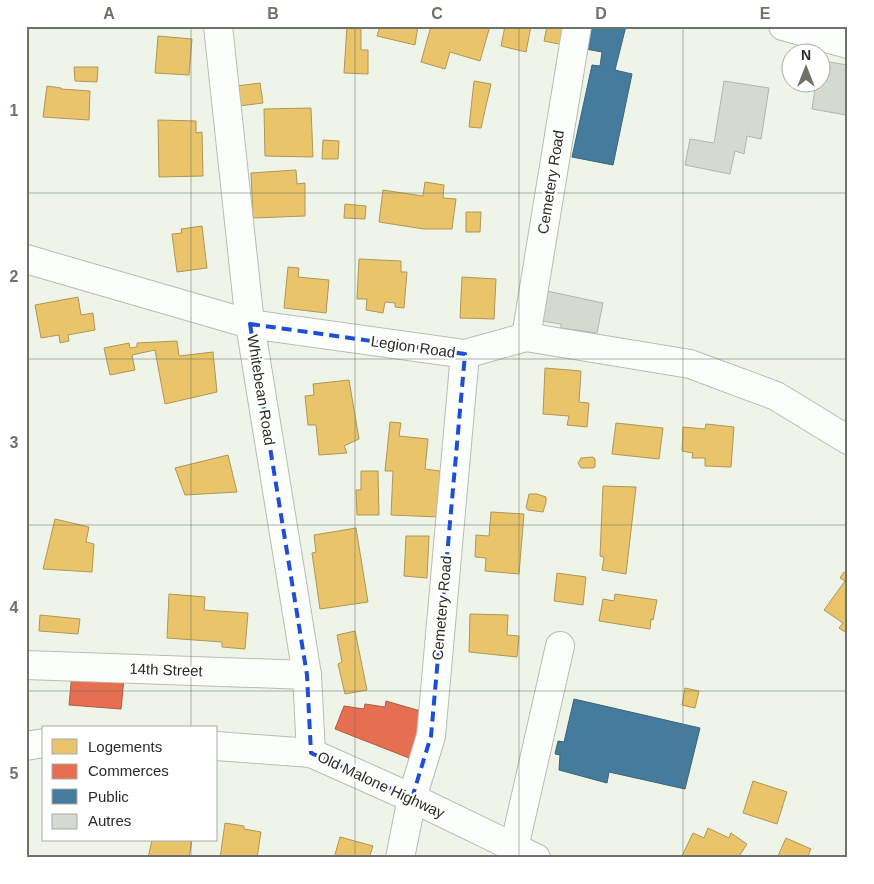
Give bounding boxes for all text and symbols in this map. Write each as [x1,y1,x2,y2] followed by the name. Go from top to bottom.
[103,5,115,22] text: A
[267,5,279,22] text: B
[431,5,443,22] text: C
[595,5,607,22] text: D
[760,5,771,22] text: E
[782,42,832,92] north arrow
[801,47,811,63] text: N
[10,102,19,119] text: 1
[534,129,567,235] street label: Cemetery Road
[10,268,19,285] text: 2
[370,332,456,361] street label: Legion Road
[244,333,279,446] street label: Whitebean Road
[10,434,19,451] text: 3
[428,555,455,661] street label: Cemetery Road
[10,599,19,616] text: 4
[129,660,204,679] street label: 14th Street
[42,726,218,842] legend
[88,738,162,755] text: Logements
[315,748,448,822] street label: Old Malone Highway
[88,762,169,779] text: Commerces
[10,765,19,782] text: 5
[88,788,129,805] text: Public
[88,812,131,829] text: Autres

